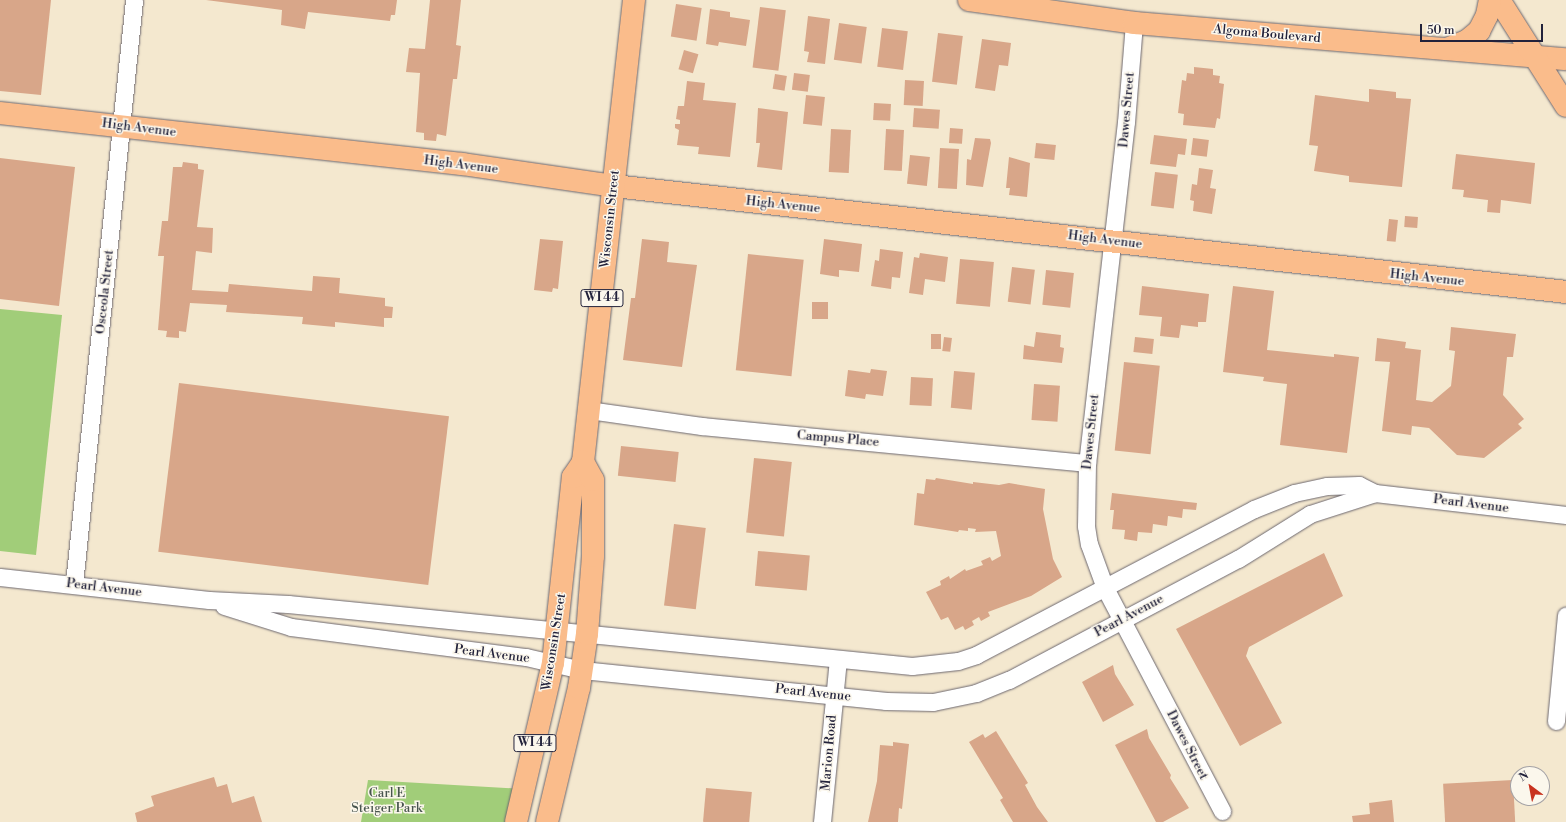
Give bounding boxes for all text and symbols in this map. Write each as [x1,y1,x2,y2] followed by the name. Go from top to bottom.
[1422,16,1545,42] scale bar
[1213,22,1321,46] street label: Algoma Boulevard
[1427,23,1455,38] text: 50 m
[1116,72,1138,148] street label: Dawes Street
[101,116,177,140] street label: High Avenue
[423,153,499,177] street label: High Avenue
[597,169,623,269] street label: Wisconsin Street
[745,193,821,217] street label: High Avenue
[1067,228,1143,252] street label: High Avenue
[93,249,117,335] street label: Osceola Street
[1389,266,1465,290] street label: High Avenue
[580,288,624,308] road number: WI 44
[1079,394,1103,470] street label: Dawes Street
[796,428,880,450] street label: Campus Place
[1432,492,1510,516] street label: Pearl Avenue
[65,576,143,600] street label: Pearl Avenue
[1092,591,1166,641] street label: Pearl Avenue
[539,592,569,692] street label: Wisconsin Street
[453,642,531,666] street label: Pearl Avenue
[774,681,852,705] street label: Pearl Avenue
[1163,708,1211,782] street label: Dawes Street
[818,714,840,792] street label: Marion Road
[513,733,557,753] road number: WI 44
[1510,766,1550,806] north arrow
[1517,768,1532,785] text: N
[351,786,423,817] park label: Carl E Steiger Park

